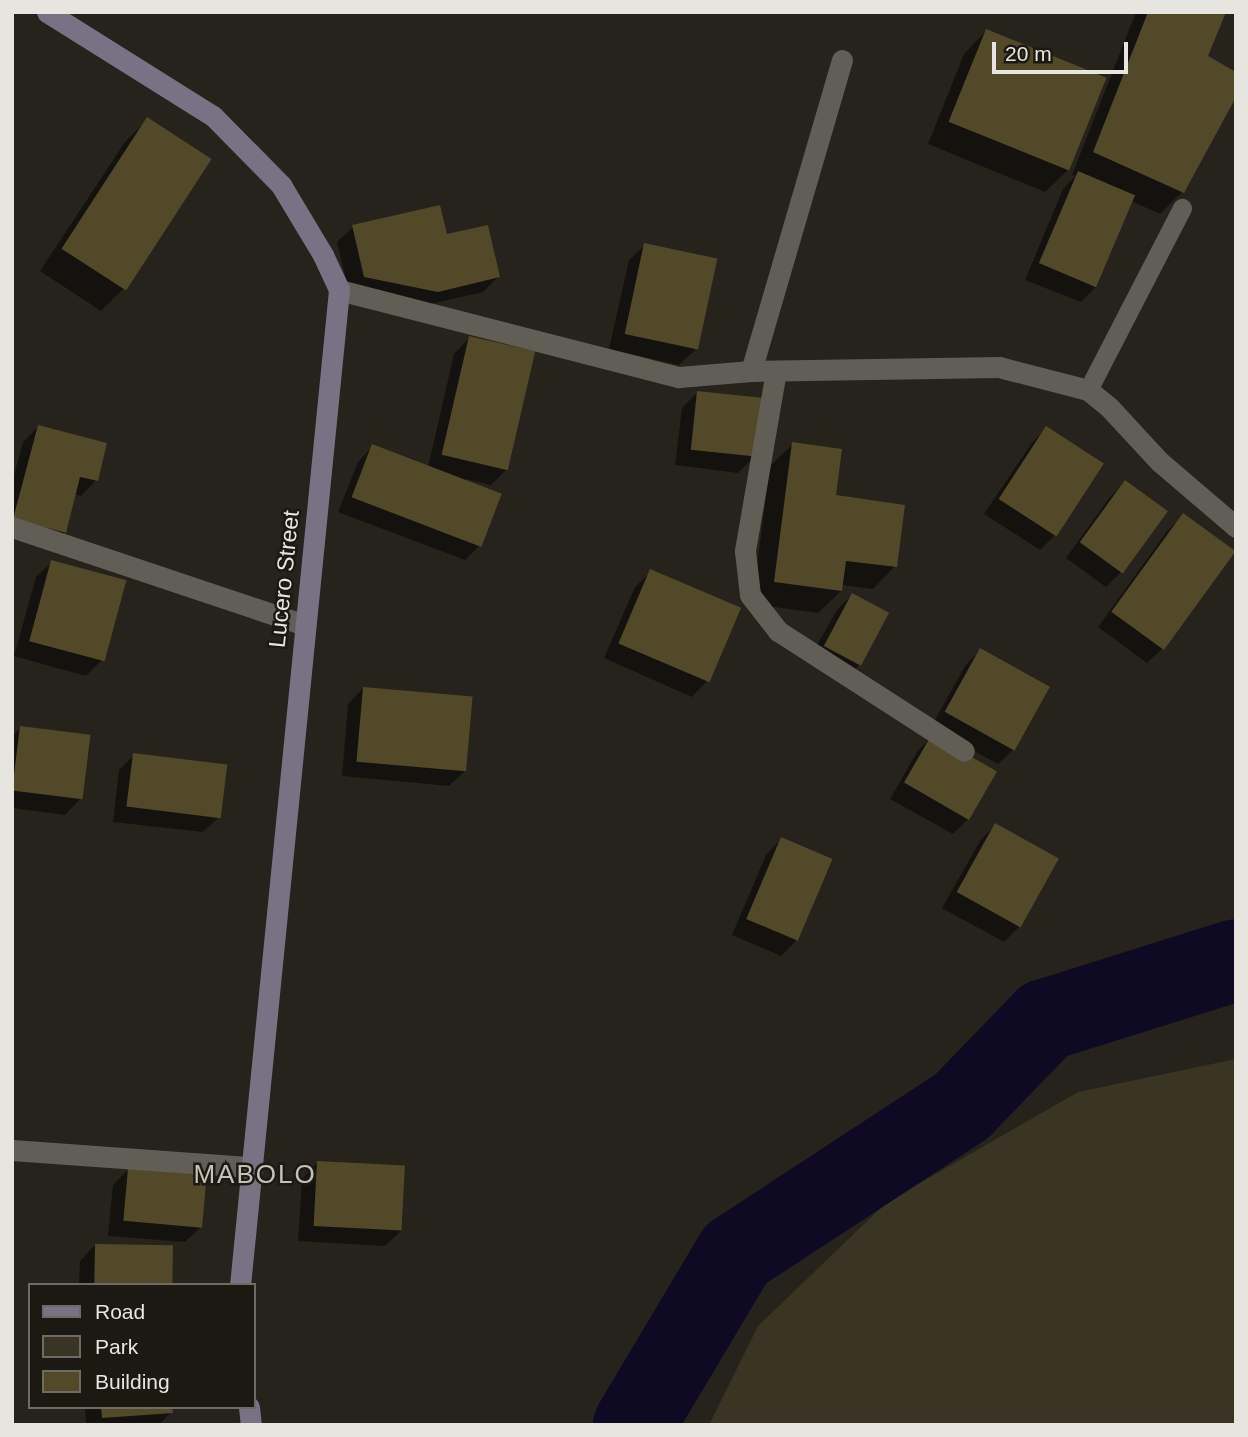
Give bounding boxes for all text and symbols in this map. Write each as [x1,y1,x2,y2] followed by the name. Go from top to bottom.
[996,28,1132,72] scale bar
[1005,42,1052,65] text: 20 m
[263,509,305,649] street label: Lucero Street
[194,1159,316,1191] district label: MABOLO
[28,1283,256,1409] legend
[95,1300,145,1323] text: Road
[95,1335,138,1358] text: Park
[95,1370,170,1393] text: Building

